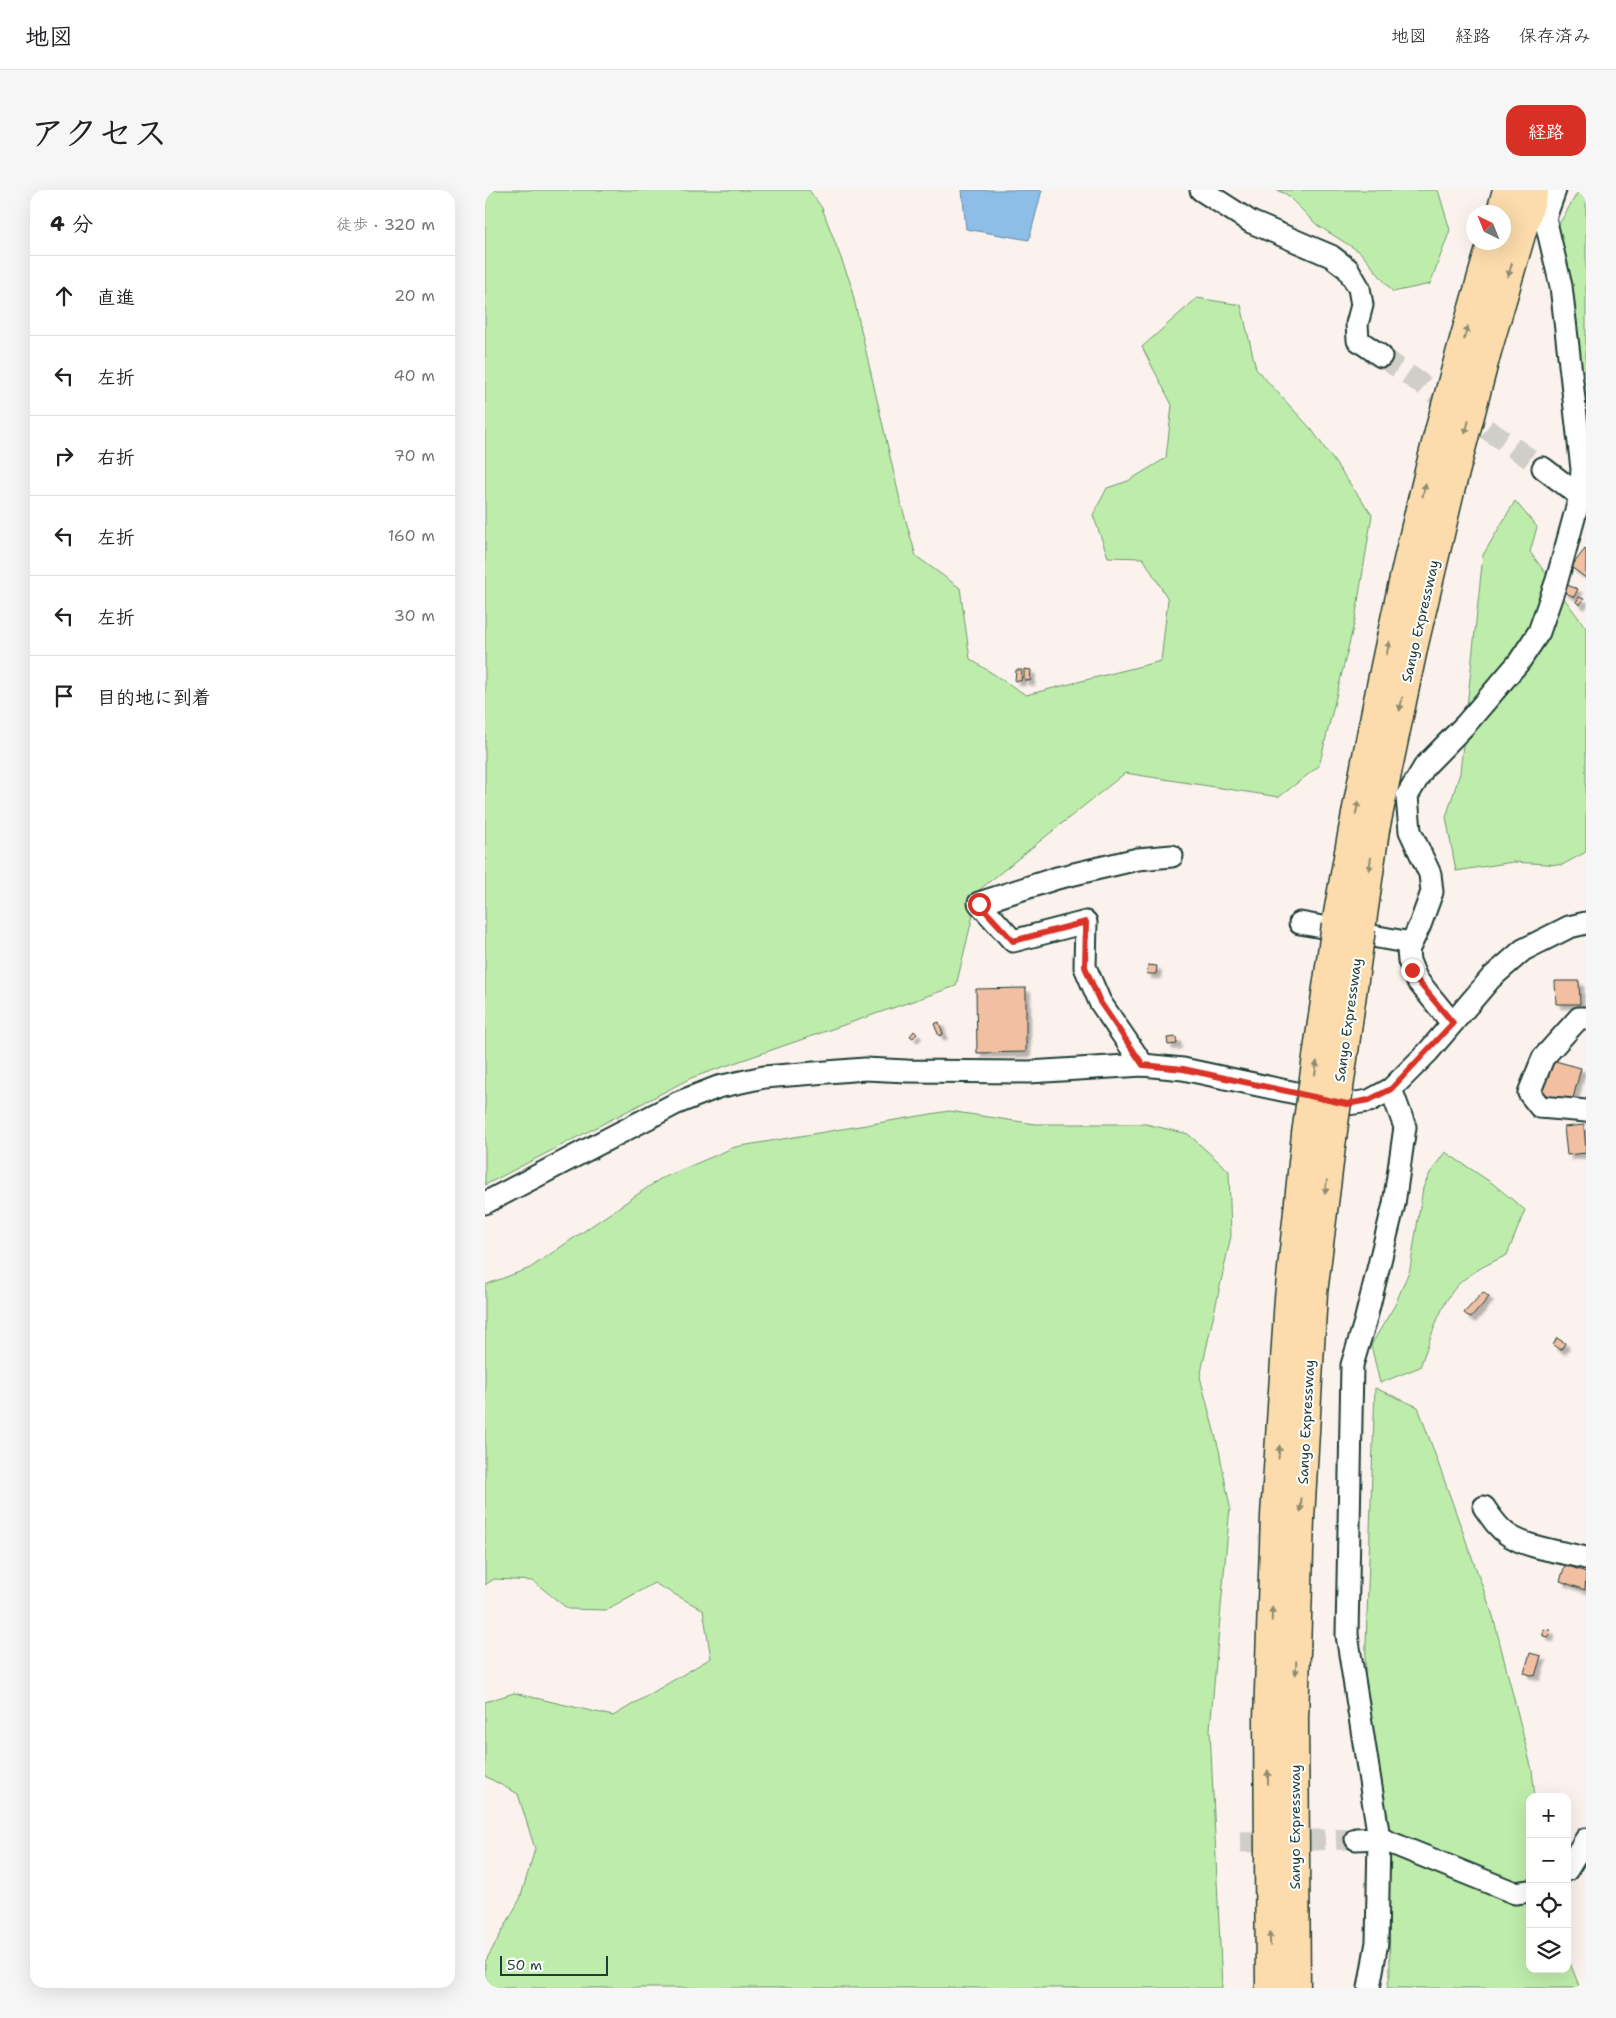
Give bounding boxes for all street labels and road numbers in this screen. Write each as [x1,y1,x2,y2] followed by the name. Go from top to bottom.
[1397,558,1443,684] street label: Sanyo Expressway
[1330,957,1366,1083] street label: Sanyo Expressway
[1294,1359,1318,1485] street label: Sanyo Expressway
[1286,1764,1304,1890] street label: Sanyo Expressway

